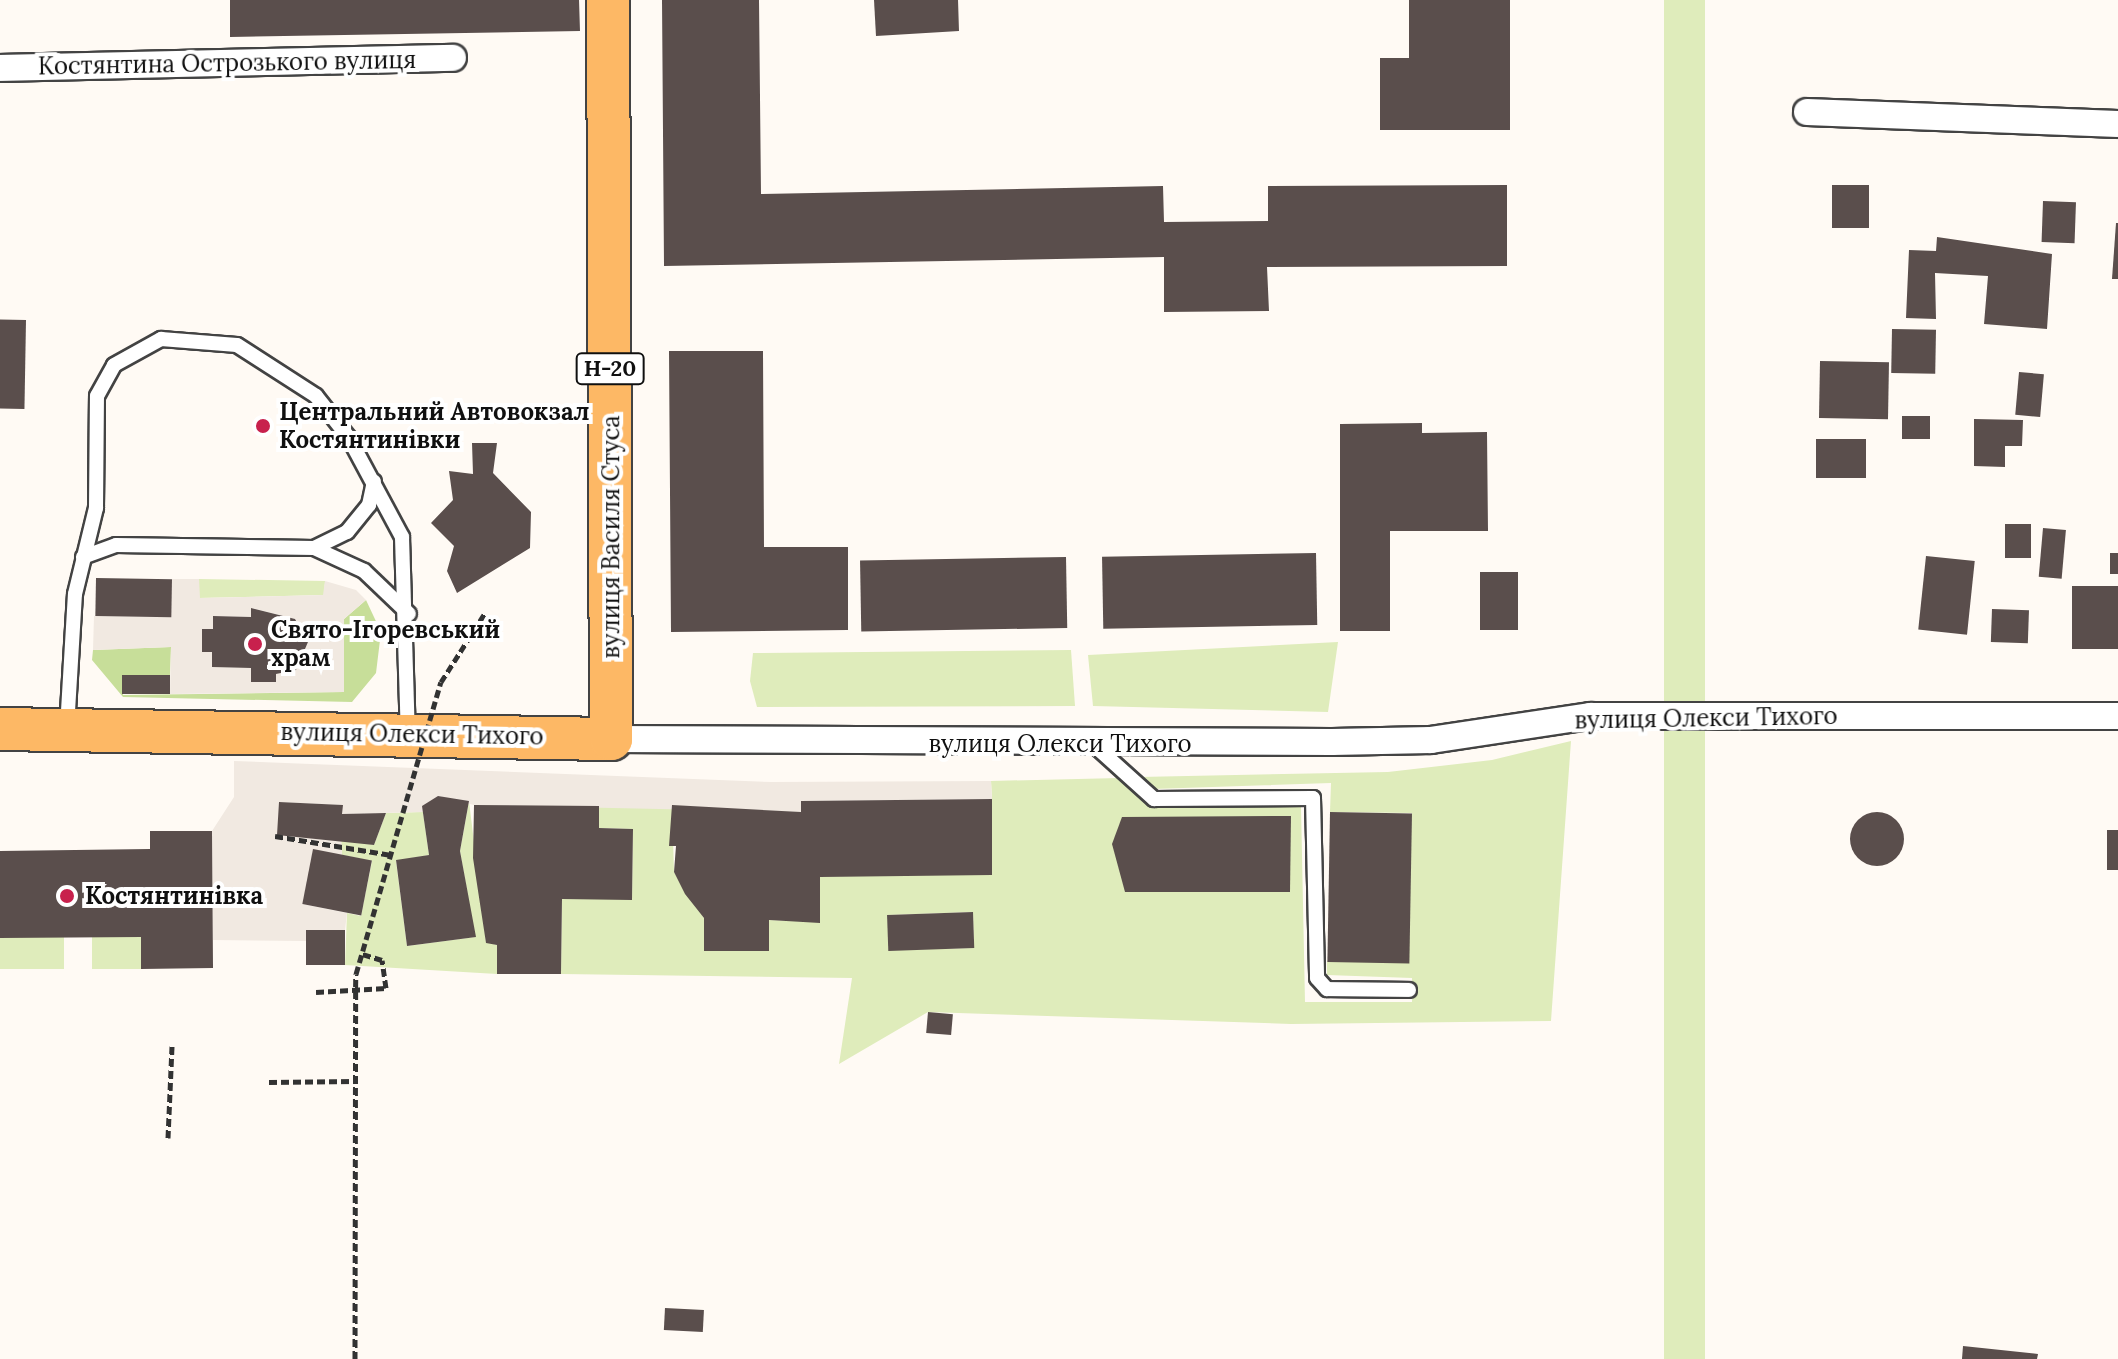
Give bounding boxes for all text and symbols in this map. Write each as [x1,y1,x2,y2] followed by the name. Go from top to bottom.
[38,45,416,81] street label: Костянтина Острозького вулиця
[574,351,646,387] road number: Н-20
[279,398,590,454] place label: Центральний Автовокзал Костянтинівки
[597,415,625,659] street label: вулиця Василя Стуса
[254,417,272,435] marker: Центральний Автовокзал Костянтинівки
[271,616,500,672] place label: Свято-Ігоревський храм
[246,635,264,653] marker: Свято-Ігоревський храм
[1574,701,1838,735] street label: вулиця Олекси Тихого
[280,717,544,751] street label: вулиця Олекси Тихого
[929,730,1191,758] street label: вулиця Олекси Тихого
[85,882,263,910] place label: Костянтинівка
[56,885,78,907] marker: Костянтинівка

